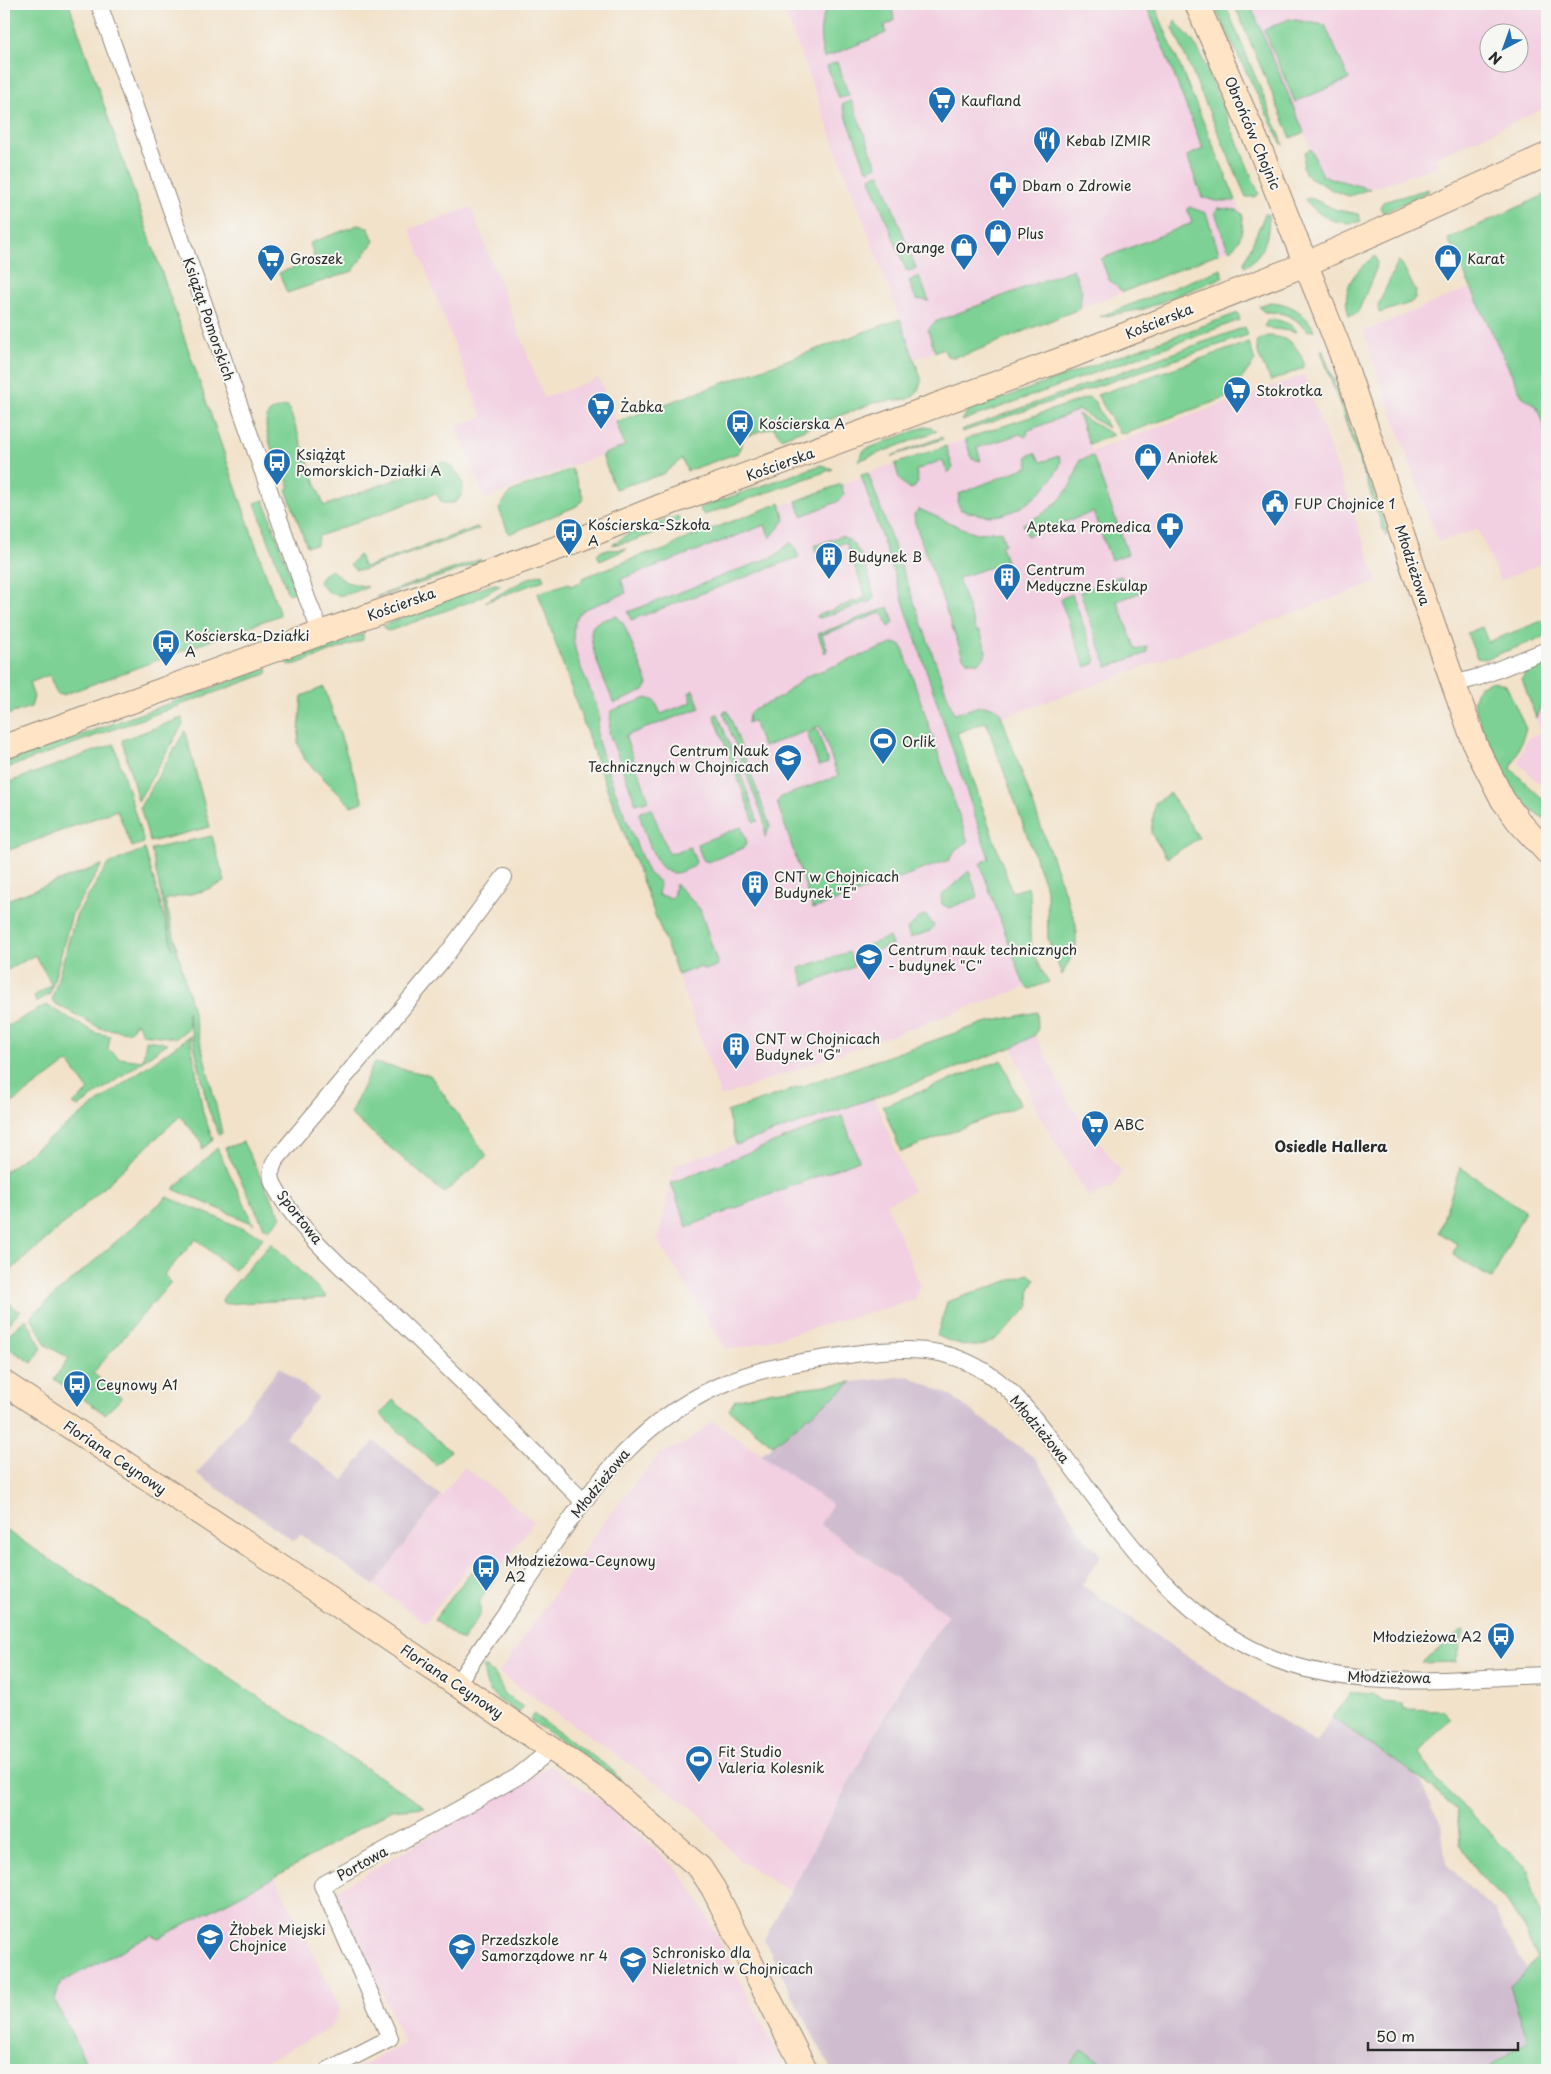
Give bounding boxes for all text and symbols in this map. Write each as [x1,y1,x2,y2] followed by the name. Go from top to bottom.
[1478,22,1528,72] north arrow
[1484,47,1506,70] text: N
[1220,73,1286,193] street label: Obrońców Chojnic
[927,85,957,124] supermarket icon: Kaufland
[961,90,1022,111] place label: Kaufland
[1032,125,1062,164] restaurant icon: Kebab IZMIR
[1066,130,1151,151] place label: Kebab IZMIR
[988,170,1018,209] pharmacy icon: Dbam o Zdrowie
[1022,175,1132,196] place label: Dbam o Zdrowie
[983,218,1013,257] shop icon: Plus
[1017,223,1044,244] place label: Plus
[949,232,979,271] shop icon: Orange
[895,237,945,258] place label: Orange
[256,243,286,282] supermarket icon: Groszek
[1433,243,1463,282] shop icon: Karat
[290,248,343,269] place label: Groszek
[1467,248,1505,269] place label: Karat
[178,255,240,383] street label: Książąt Pomorskich
[1122,298,1196,344] street label: Kościerska
[1222,375,1252,414] supermarket icon: Stokrotka
[1256,380,1322,401] place label: Stokrotka
[586,391,616,430] supermarket icon: Żabka
[620,396,663,417] place label: Żabka
[725,408,755,447] bus stop icon: Kościerska A
[759,413,845,434] place label: Kościerska A
[743,442,817,486] street label: Kościerska
[1133,442,1163,481] shop icon: Aniołek
[296,444,441,481] place label: Książąt Pomorskich-Działki A
[262,447,292,486] bus stop icon: Książąt Pomorskich-Działki A
[1167,447,1218,468] place label: Aniołek
[1260,488,1290,527] public building icon: FUP Chojnice 1
[1294,493,1395,514] place label: FUP Chojnice 1
[1155,511,1185,550] pharmacy icon: Apteka Promedica
[588,514,711,551] place label: Kościerska-Szkoła A
[1027,516,1151,537] place label: Apteka Promedica
[554,517,584,556] bus stop icon: Kościerska-Szkoła A
[1390,522,1436,608] street label: Młodzieżowa
[814,541,844,580] building icon: Budynek B
[848,546,922,567] place label: Budynek B
[1026,559,1148,596] place label: Centrum Medyczne Eskulap
[992,562,1022,601] building icon: Centrum Medyczne Eskulap
[364,582,438,626] street label: Kościerska
[185,625,310,662] place label: Kościerska-Działki A
[151,628,181,667] bus stop icon: Kościerska-Działki A
[868,726,898,765] sports icon: Orlik
[902,731,936,752] place label: Orlik
[588,740,769,777] place label: Centrum Nauk Technicznych w Chojnicach
[773,743,803,782] school or university icon: Centrum Nauk Technicznych w Chojnicach
[774,866,899,903] place label: CNT w Chojnicach Budynek "E"
[740,869,770,908] building icon: CNT w Chojnicach Budynek "E"
[888,939,1077,976] place label: Centrum nauk technicznych - budynek "C"
[854,942,884,981] school or university icon: Centrum nauk technicznych - budynek "C"
[755,1028,880,1065] place label: CNT w Chojnicach Budynek "G"
[721,1031,751,1070] building icon: CNT w Chojnicach Budynek "G"
[1080,1109,1110,1148] supermarket icon: ABC
[1114,1114,1145,1135] place label: ABC
[1274,1134,1388,1157] district label: Osiedle Hallera
[272,1185,328,1249] street label: Sportowa
[62,1369,92,1408] bus stop icon: Ceynowy A1
[96,1374,178,1395] place label: Ceynowy A1
[1005,1390,1075,1468] street label: Młodzieżowa
[59,1415,171,1499] street label: Floriana Ceynowy
[566,1444,635,1522] street label: Młodzieżowa
[505,1550,656,1587] place label: Młodzieżowa-Ceynowy A2
[471,1553,501,1592] bus stop icon: Młodzieżowa-Ceynowy A2
[1486,1621,1516,1660] bus stop icon: Młodzieżowa A2
[1373,1626,1482,1647] place label: Młodzieżowa A2
[396,1639,508,1723] street label: Floriana Ceynowy
[1347,1666,1431,1688] street label: Młodzieżowa
[718,1741,825,1778] place label: Fit Studio Valeria Kolesnik
[684,1744,714,1783] sports icon: Fit Studio Valeria Kolesnik
[333,1840,391,1886] street label: Portowa
[229,1919,326,1956] place label: Żłobek Miejski Chojnice
[195,1922,225,1961] school or university icon: Żłobek Miejski Chojnice
[481,1929,608,1966] place label: Przedszkole Samorządowe nr 4
[447,1932,477,1971] school or university icon: Przedszkole Samorządowe nr 4
[652,1942,813,1979] place label: Schronisko dla Nieletnich w Chojnicach
[618,1945,648,1984] school or university icon: Schronisko dla Nieletnich w Chojnicach
[1368,2019,1518,2051] scale bar
[1376,2024,1415,2047] text: 50 m

